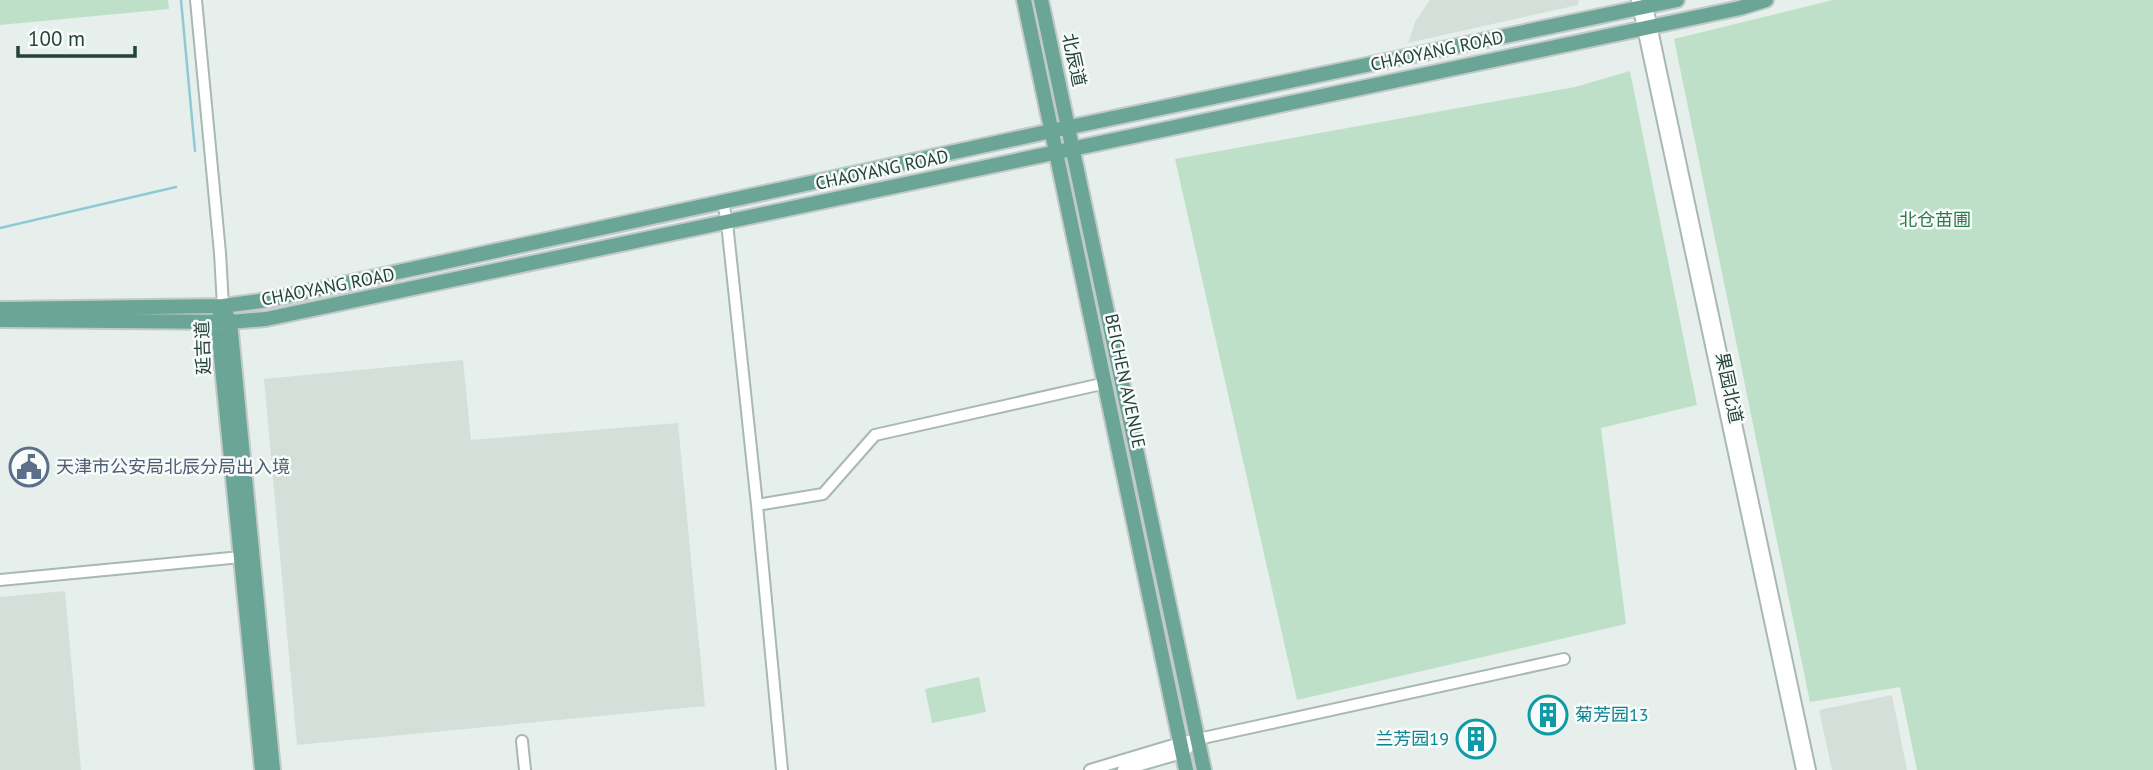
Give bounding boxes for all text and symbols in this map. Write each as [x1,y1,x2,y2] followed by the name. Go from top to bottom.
[18,14,135,58] scale bar
[28,25,85,52] text: 100 m
[1368,25,1506,76] street label: CHAOYANG ROAD
[1058,31,1091,89] street label: 北辰道
[813,144,951,195] street label: CHAOYANG ROAD
[1899,208,1971,231] park label: 北仓苗圃
[259,262,397,311] street label: CHAOYANG ROAD
[1100,312,1151,450] street label: BEICHEN AVENUE
[190,321,215,375] street label: 延吉道
[1711,350,1748,426] street label: 果园北道
[8,446,50,488] public building icon: 天津市公安局北辰分局出入境
[56,455,290,478] place label: 天津市公安局北辰分局出入境
[1527,694,1569,736] building icon: 菊芳园13
[1575,703,1649,726] place label: 菊芳园13
[1455,718,1497,760] building icon: 兰芳园19
[1375,727,1449,750] place label: 兰芳园19

